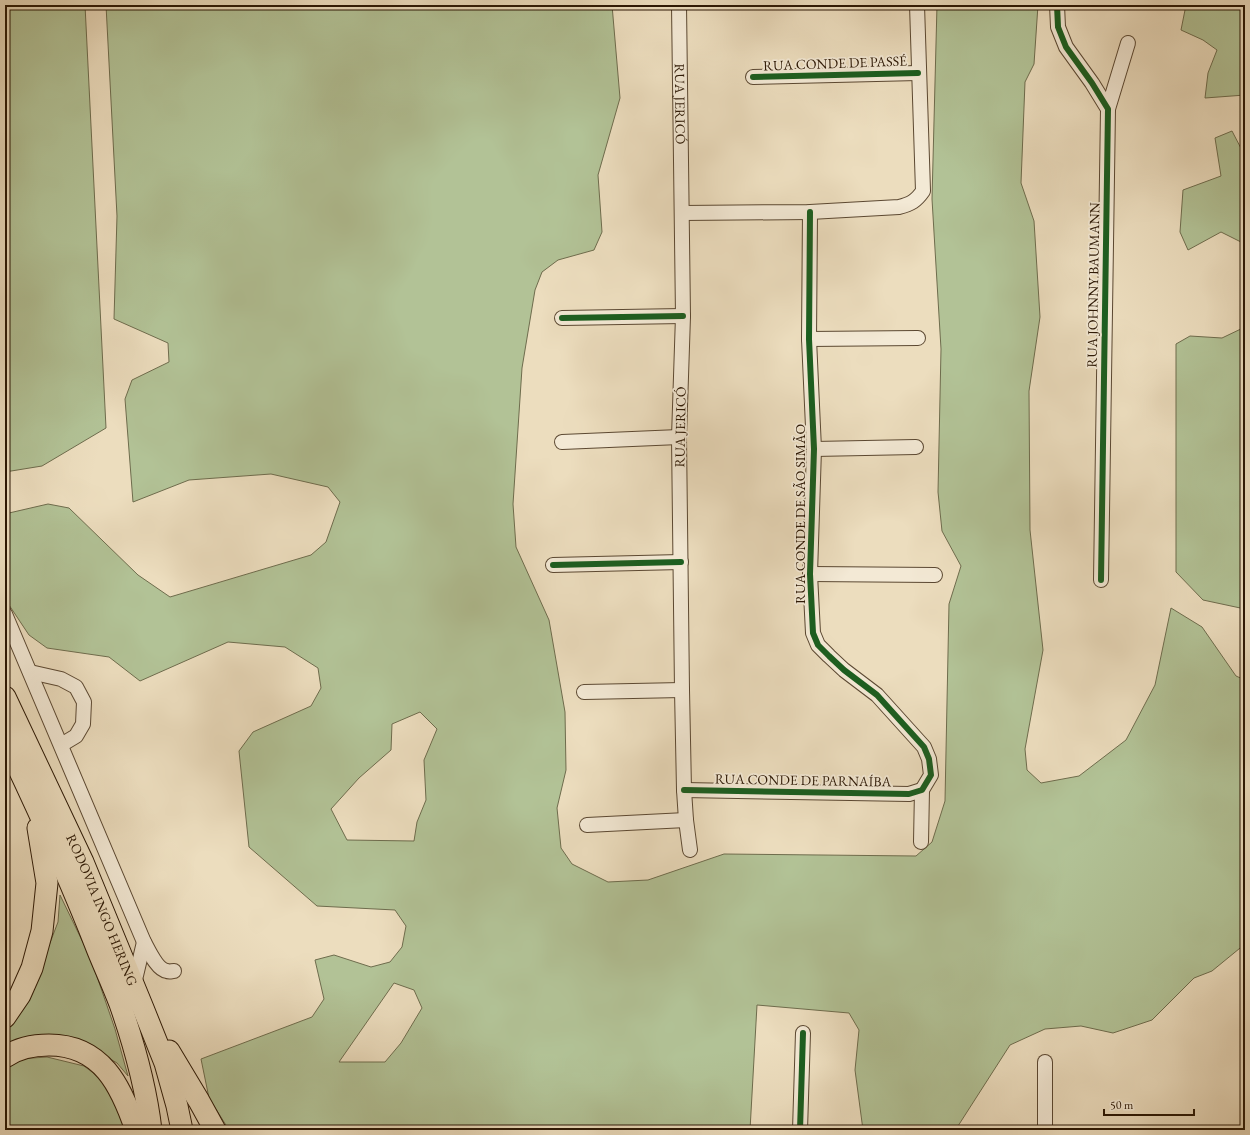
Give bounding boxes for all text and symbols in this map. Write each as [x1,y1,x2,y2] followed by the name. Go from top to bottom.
[763,51,907,75] street label: RUA CONDE DE PASSÉ
[671,63,690,145] street label: RUA JERICÓ
[1083,202,1103,368] street label: RUA JOHNNY BAUMANN
[670,386,690,468] street label: RUA JERICÓ
[791,424,809,604] street label: RUA CONDE DE SÃO SIMÃO
[715,769,892,791] street label: RUA CONDE DE PARNAÍBA
[62,831,142,988] street label: RODOVIA INGO HERING
[1104,1091,1194,1117] scale bar
[1110,1097,1134,1113] text: 50 m

